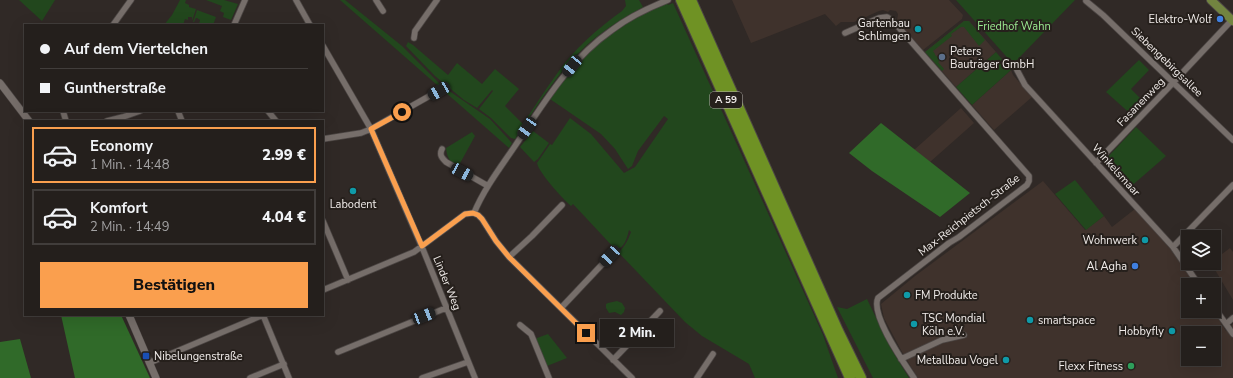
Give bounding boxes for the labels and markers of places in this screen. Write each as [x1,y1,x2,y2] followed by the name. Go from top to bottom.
[1149,12,1212,27] place label: Elektro-Wolf
[1215,14,1225,24] marker: Elektro-Wolf
[858,16,910,44] place label: Gartenbau Schlimgen
[913,24,923,34] marker: Gartenbau Schlimgen
[950,44,1034,72] place label: Peters Bauträger GmbH
[937,52,947,62] marker: Peters Bauträger GmbH
[348,186,358,196] marker: Labodent
[330,197,376,212] place label: Labodent
[1083,233,1137,248] place label: Wohnwerk
[1140,235,1150,245] marker: Wohnwerk
[1086,259,1127,274] place label: Al Agha
[1130,261,1140,271] marker: Al Agha
[915,288,978,303] place label: FM Produkte
[902,290,912,300] marker: FM Produkte
[922,311,986,339] place label: TSC Mondial Köln e.V.
[1038,313,1095,328] place label: smartspace
[1025,315,1035,325] marker: smartspace
[909,319,919,329] marker: TSC Mondial Köln e.V.
[1119,324,1164,339] place label: Hobbyfly
[1167,326,1177,336] marker: Hobbyfly
[154,349,243,364] place label: Nibelungenstraße
[141,351,151,361] marker: Nibelungenstraße
[917,353,999,368] place label: Metallbau Vogel
[1001,355,1011,365] marker: Metallbau Vogel
[1058,359,1123,374] place label: Flexx Fitness
[1126,361,1136,371] marker: Flexx Fitness

